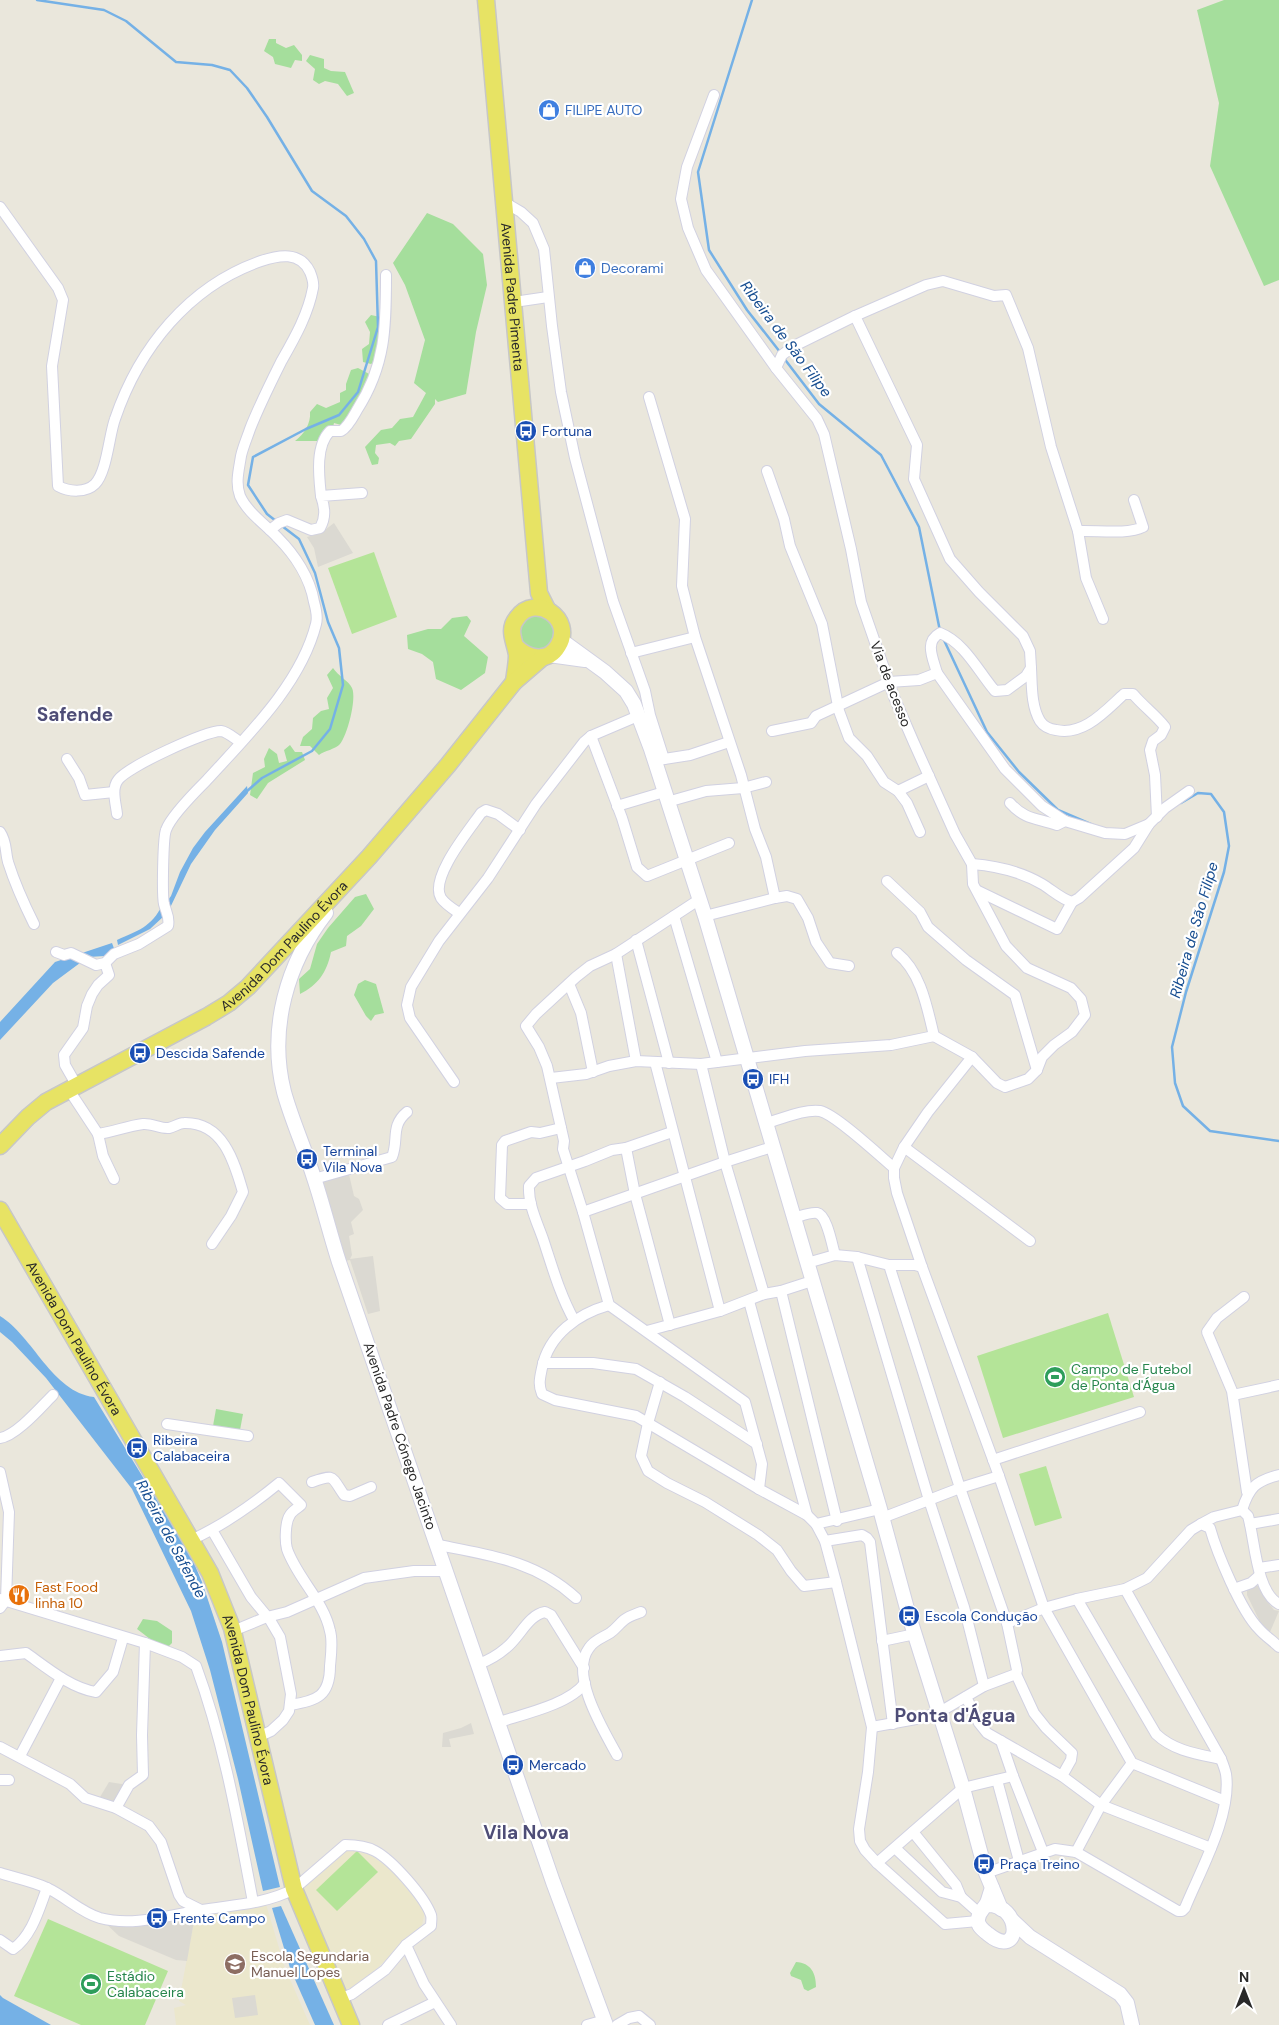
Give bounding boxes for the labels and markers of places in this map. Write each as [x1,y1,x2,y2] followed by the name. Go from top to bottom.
[537,98,561,122] shop icon: FILIPE AUTO
[565,101,643,119] place label: FILIPE AUTO
[573,256,597,280] shop icon: Decorami
[601,259,664,277] place label: Decorami
[514,419,538,443] bus stop icon: Fortuna
[542,422,592,440] place label: Fortuna
[128,1041,152,1065] bus stop icon: Descida Safende
[156,1044,265,1062] place label: Descida Safende
[741,1067,765,1091] bus stop icon: IFH
[769,1070,789,1088] place label: IFH
[323,1142,382,1176] place label: Terminal Vila Nova
[295,1147,319,1171] bus stop icon: Terminal Vila Nova
[1071,1360,1191,1394] place label: Campo de Futebol de Ponta d'Água
[1043,1365,1067,1389] sports icon: Campo de Futebol de Ponta d'Água
[153,1431,230,1465] place label: Ribeira Calabaceira
[125,1436,149,1460] bus stop icon: Ribeira Calabaceira
[35,1578,98,1612] place label: Fast Food linha 10
[7,1583,31,1607] restaurant icon: Fast Food linha 10
[897,1604,921,1628] bus stop icon: Escola Condução
[925,1607,1038,1625] place label: Escola Condução
[501,1753,525,1777] bus stop icon: Mercado
[529,1756,586,1774] place label: Mercado
[972,1852,996,1876] bus stop icon: Praça Treino
[1000,1855,1080,1873] place label: Praça Treino
[145,1906,169,1930] bus stop icon: Frente Campo
[173,1909,266,1927] place label: Frente Campo
[251,1947,369,1981] place label: Escola Segundaria Manuel Lopes
[223,1952,247,1976] school or university icon: Escola Segundaria Manuel Lopes
[107,1967,184,2001] place label: Estádio Calabaceira
[79,1972,103,1996] sports icon: Estádio Calabaceira

